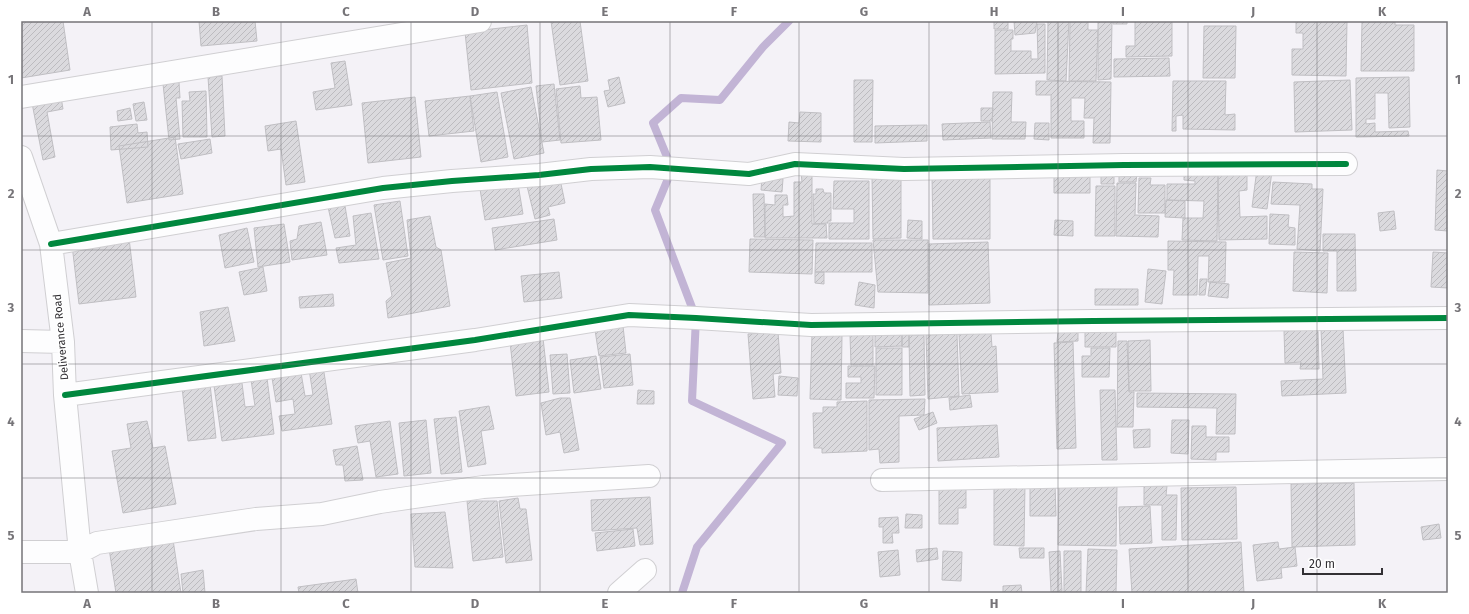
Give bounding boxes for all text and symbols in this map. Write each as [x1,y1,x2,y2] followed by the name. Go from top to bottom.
[82,4,91,19] text: A
[212,4,220,19] text: B
[342,4,350,19] text: C
[471,4,480,19] text: D
[602,4,609,19] text: E
[731,4,738,19] text: F
[860,4,868,19] text: G
[990,4,998,19] text: H
[1121,4,1125,19] text: I
[1250,4,1255,19] text: J
[1378,4,1387,19] text: K
[8,72,14,87] text: 1
[1455,72,1461,87] text: 1
[8,186,15,201] text: 2
[1455,186,1462,201] text: 2
[51,293,71,381] street label: Deliverance Road
[7,300,15,315] text: 3
[1454,300,1462,315] text: 3
[7,414,15,429] text: 4
[1454,414,1462,429] text: 4
[8,528,15,543] text: 5
[1455,528,1462,543] text: 5
[1303,550,1382,576] scale bar
[1309,557,1335,571] text: 20 m
[82,596,91,611] text: A
[212,596,220,611] text: B
[342,596,350,611] text: C
[471,596,480,611] text: D
[602,596,609,611] text: E
[731,596,738,611] text: F
[860,596,868,611] text: G
[990,596,998,611] text: H
[1121,596,1125,611] text: I
[1250,596,1255,611] text: J
[1378,596,1387,611] text: K

